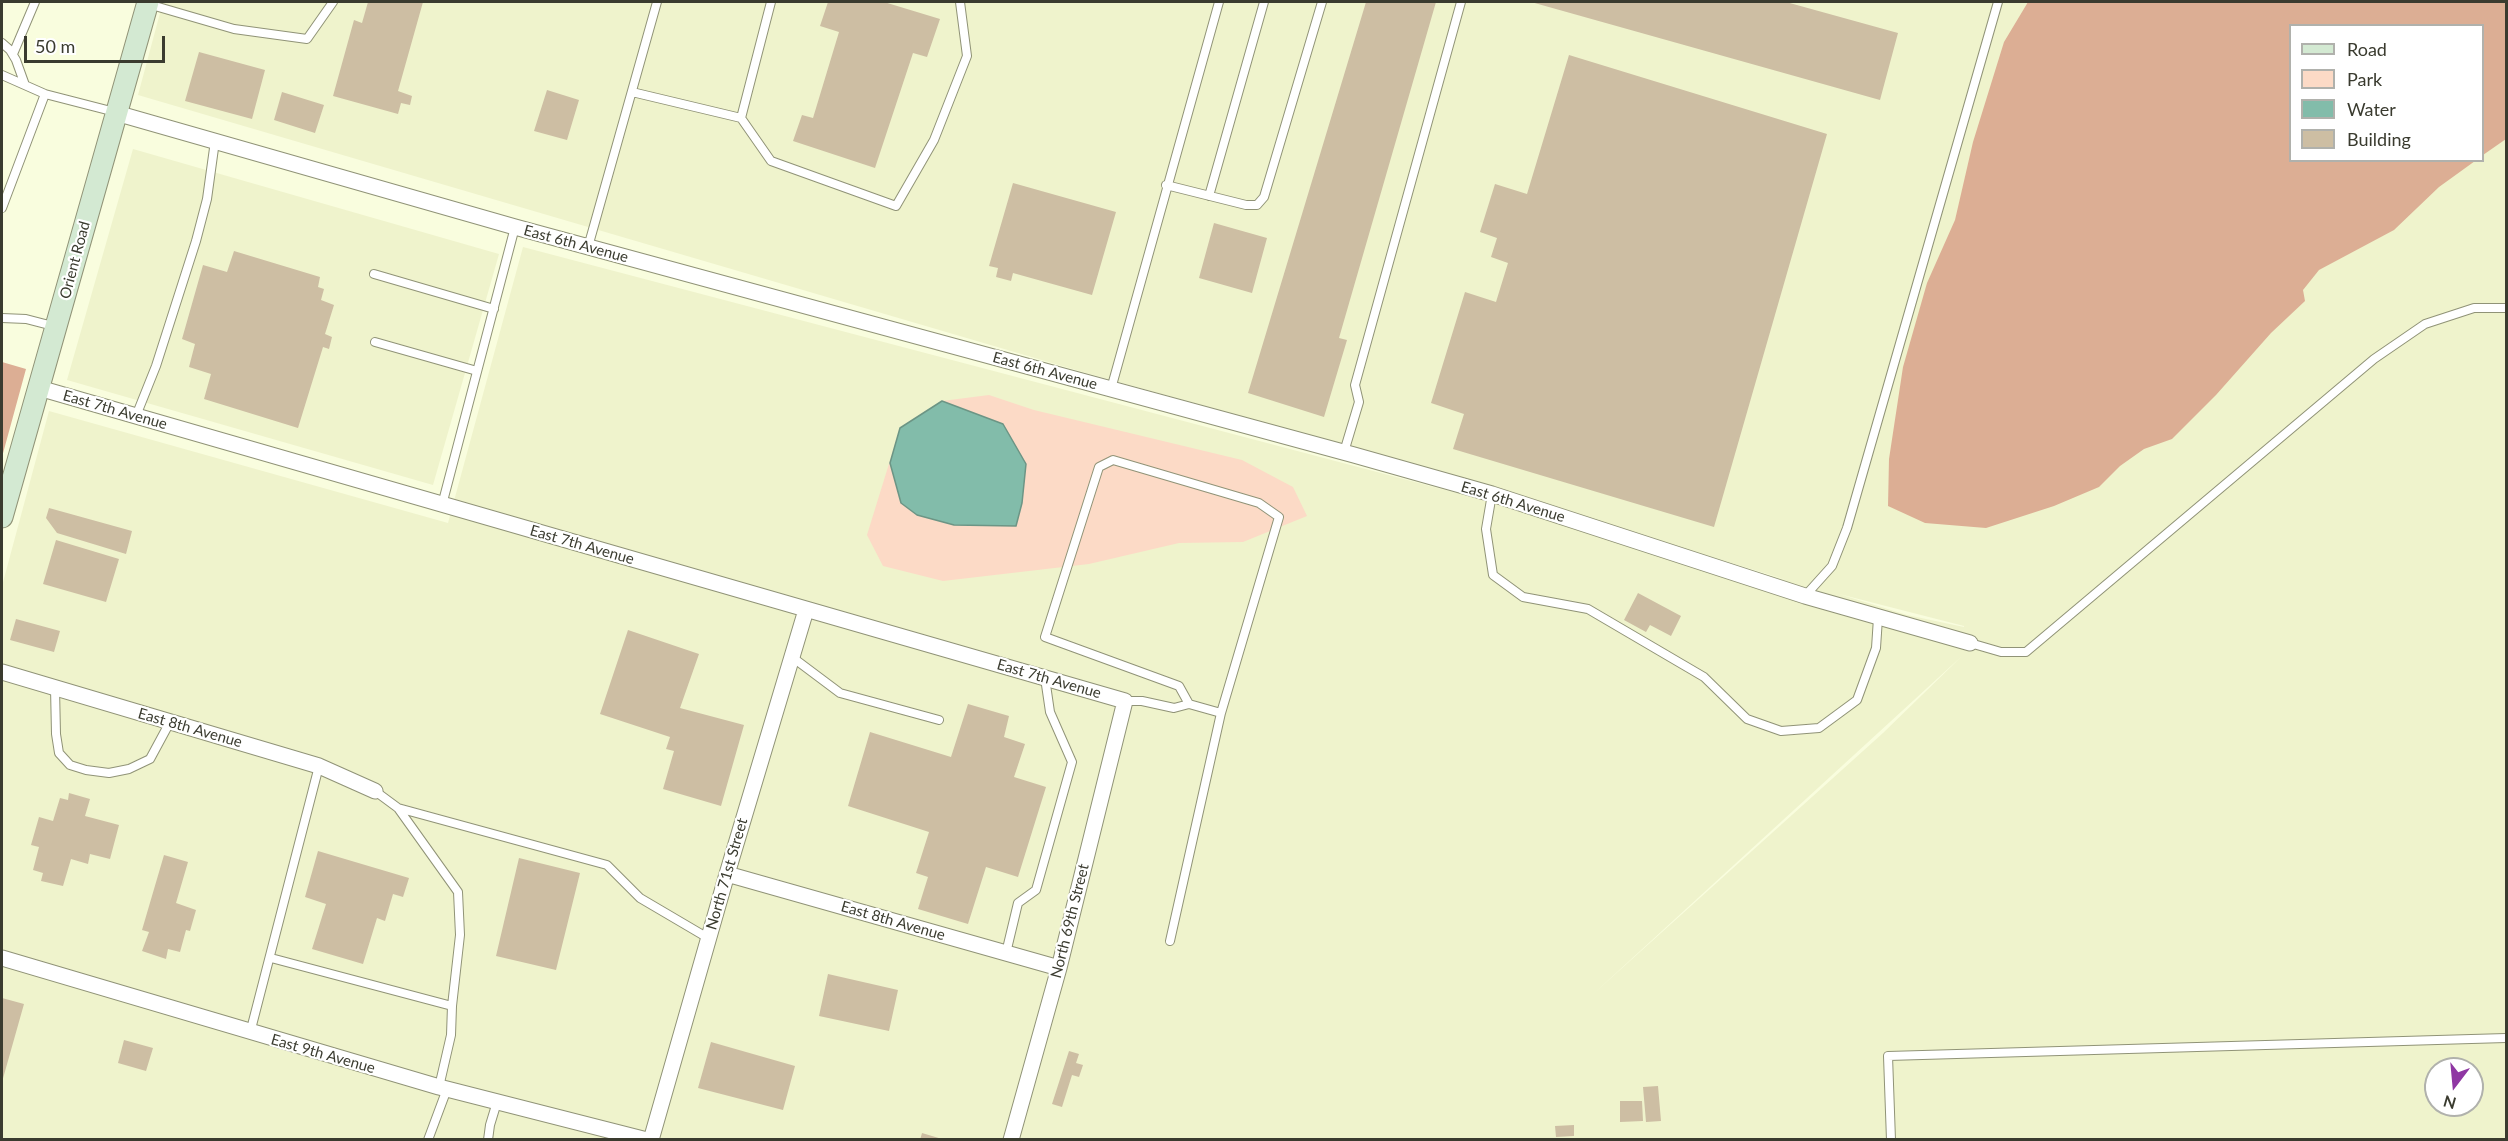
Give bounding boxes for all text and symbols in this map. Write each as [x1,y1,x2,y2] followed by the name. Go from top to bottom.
[27,24,168,62] scale bar
[2289,24,2484,162] legend
[35,35,75,57] text: 50 m
[2347,38,2387,60] text: Road
[2347,68,2382,90] text: Park
[2347,98,2396,120] text: Water
[2347,128,2411,150] text: Building
[56,219,94,301] street label: Orient Road
[522,221,630,267] street label: East 6th Avenue
[991,348,1099,394] street label: East 6th Avenue
[61,387,169,433] street label: East 7th Avenue
[1459,478,1567,526] street label: East 6th Avenue
[528,522,636,568] street label: East 7th Avenue
[995,656,1103,702] street label: East 7th Avenue
[136,705,244,751] street label: East 8th Avenue
[702,816,752,932] street label: North 71st Street
[1047,862,1093,980] street label: North 69th Street
[839,898,947,944] street label: East 8th Avenue
[269,1031,377,1077] street label: East 9th Avenue
[2424,1057,2484,1117] north arrow
[2441,1092,2458,1114] text: N

